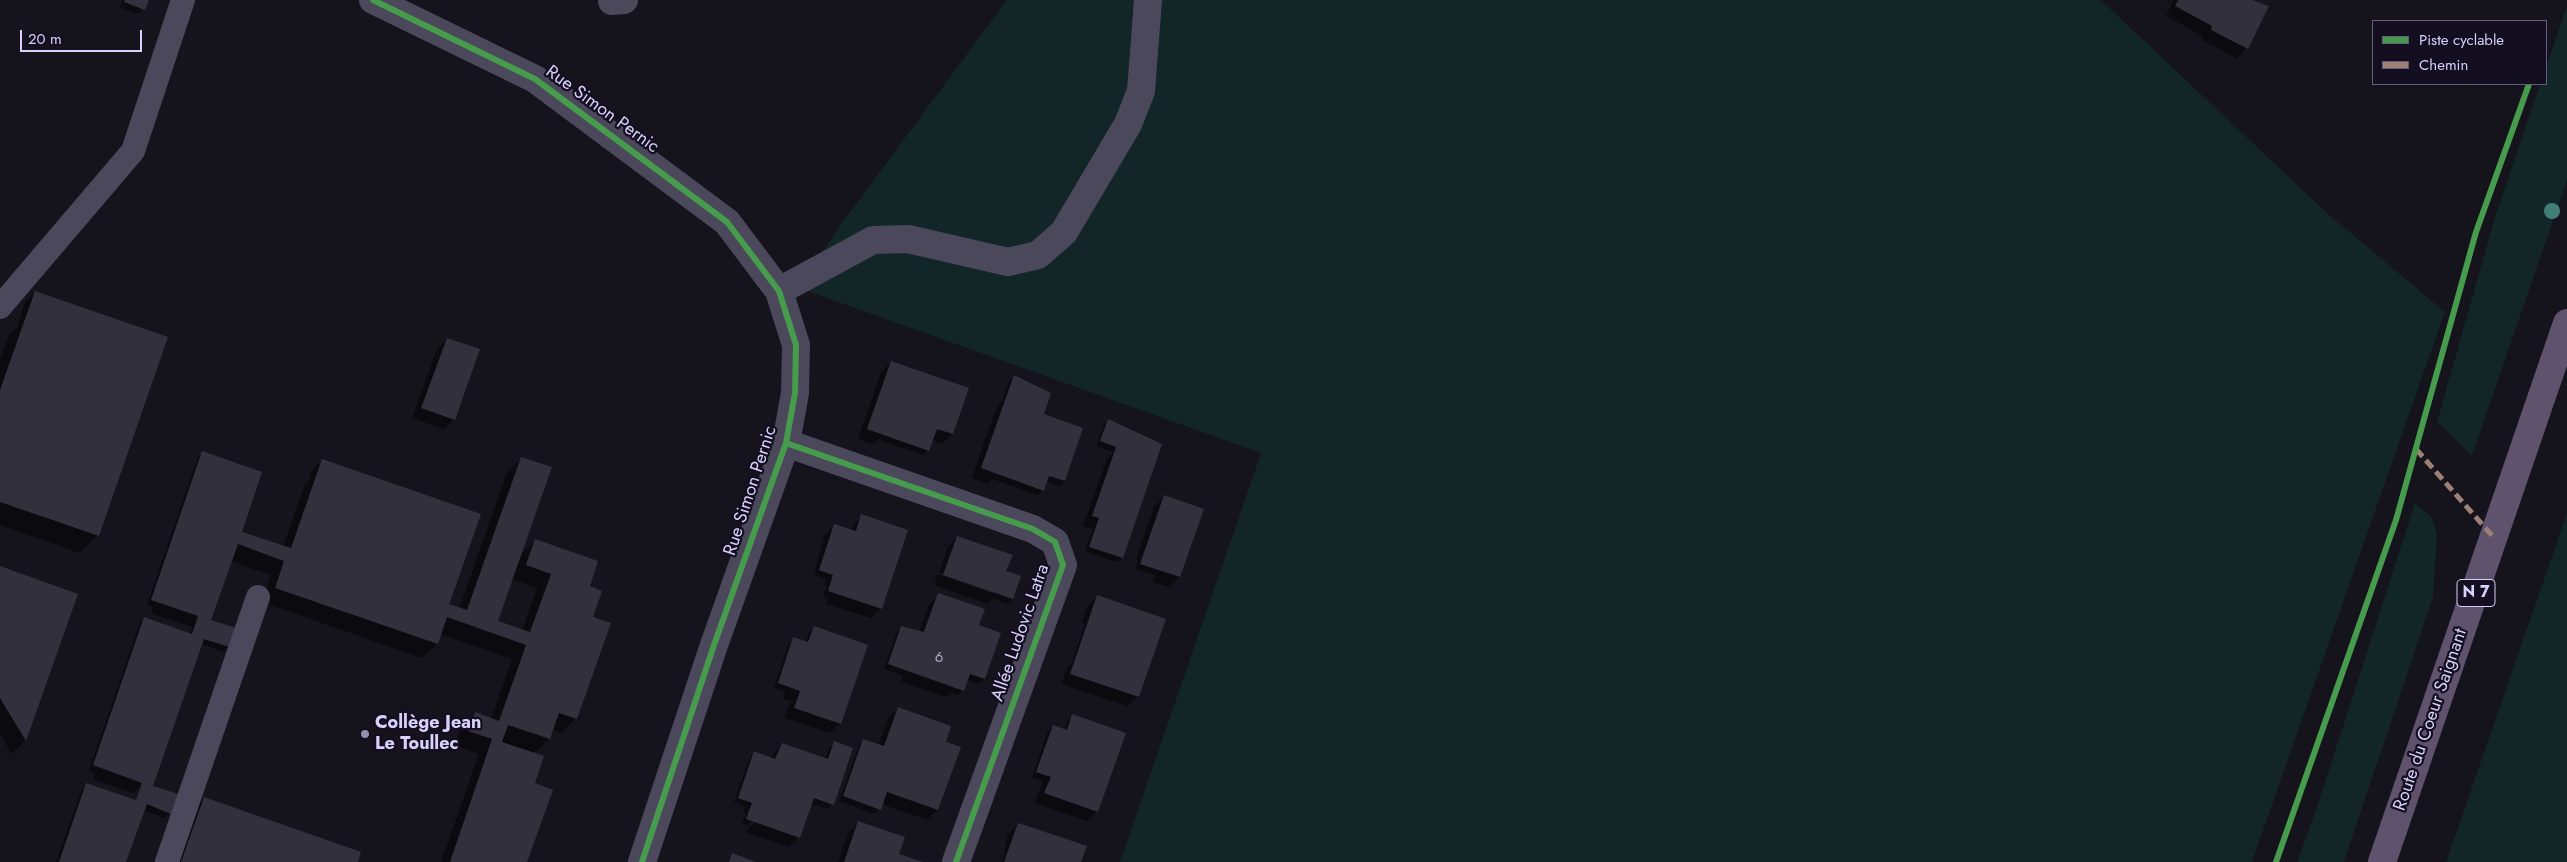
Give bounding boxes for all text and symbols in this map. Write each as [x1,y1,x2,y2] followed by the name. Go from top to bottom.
[22,20,145,52] scale bar
[2372,20,2547,85] legend
[28,28,62,50] text: 20 m
[2419,29,2504,51] text: Piste cyclable
[2419,54,2468,76] text: Chemin
[541,62,663,158] street label: Rue Simon Pernic
[720,423,782,559] street label: Rue Simon Pernic
[987,562,1055,704] street label: Allée Ludovic Latra
[2457,580,2495,606] road number: N 7
[2390,626,2472,814] street label: Route du Coeur Saignant
[935,649,943,667] house number: 6
[375,713,481,756] place label: Collège Jean Le Toullec
[359,728,371,740] marker: Collège Jean Le Toullec

